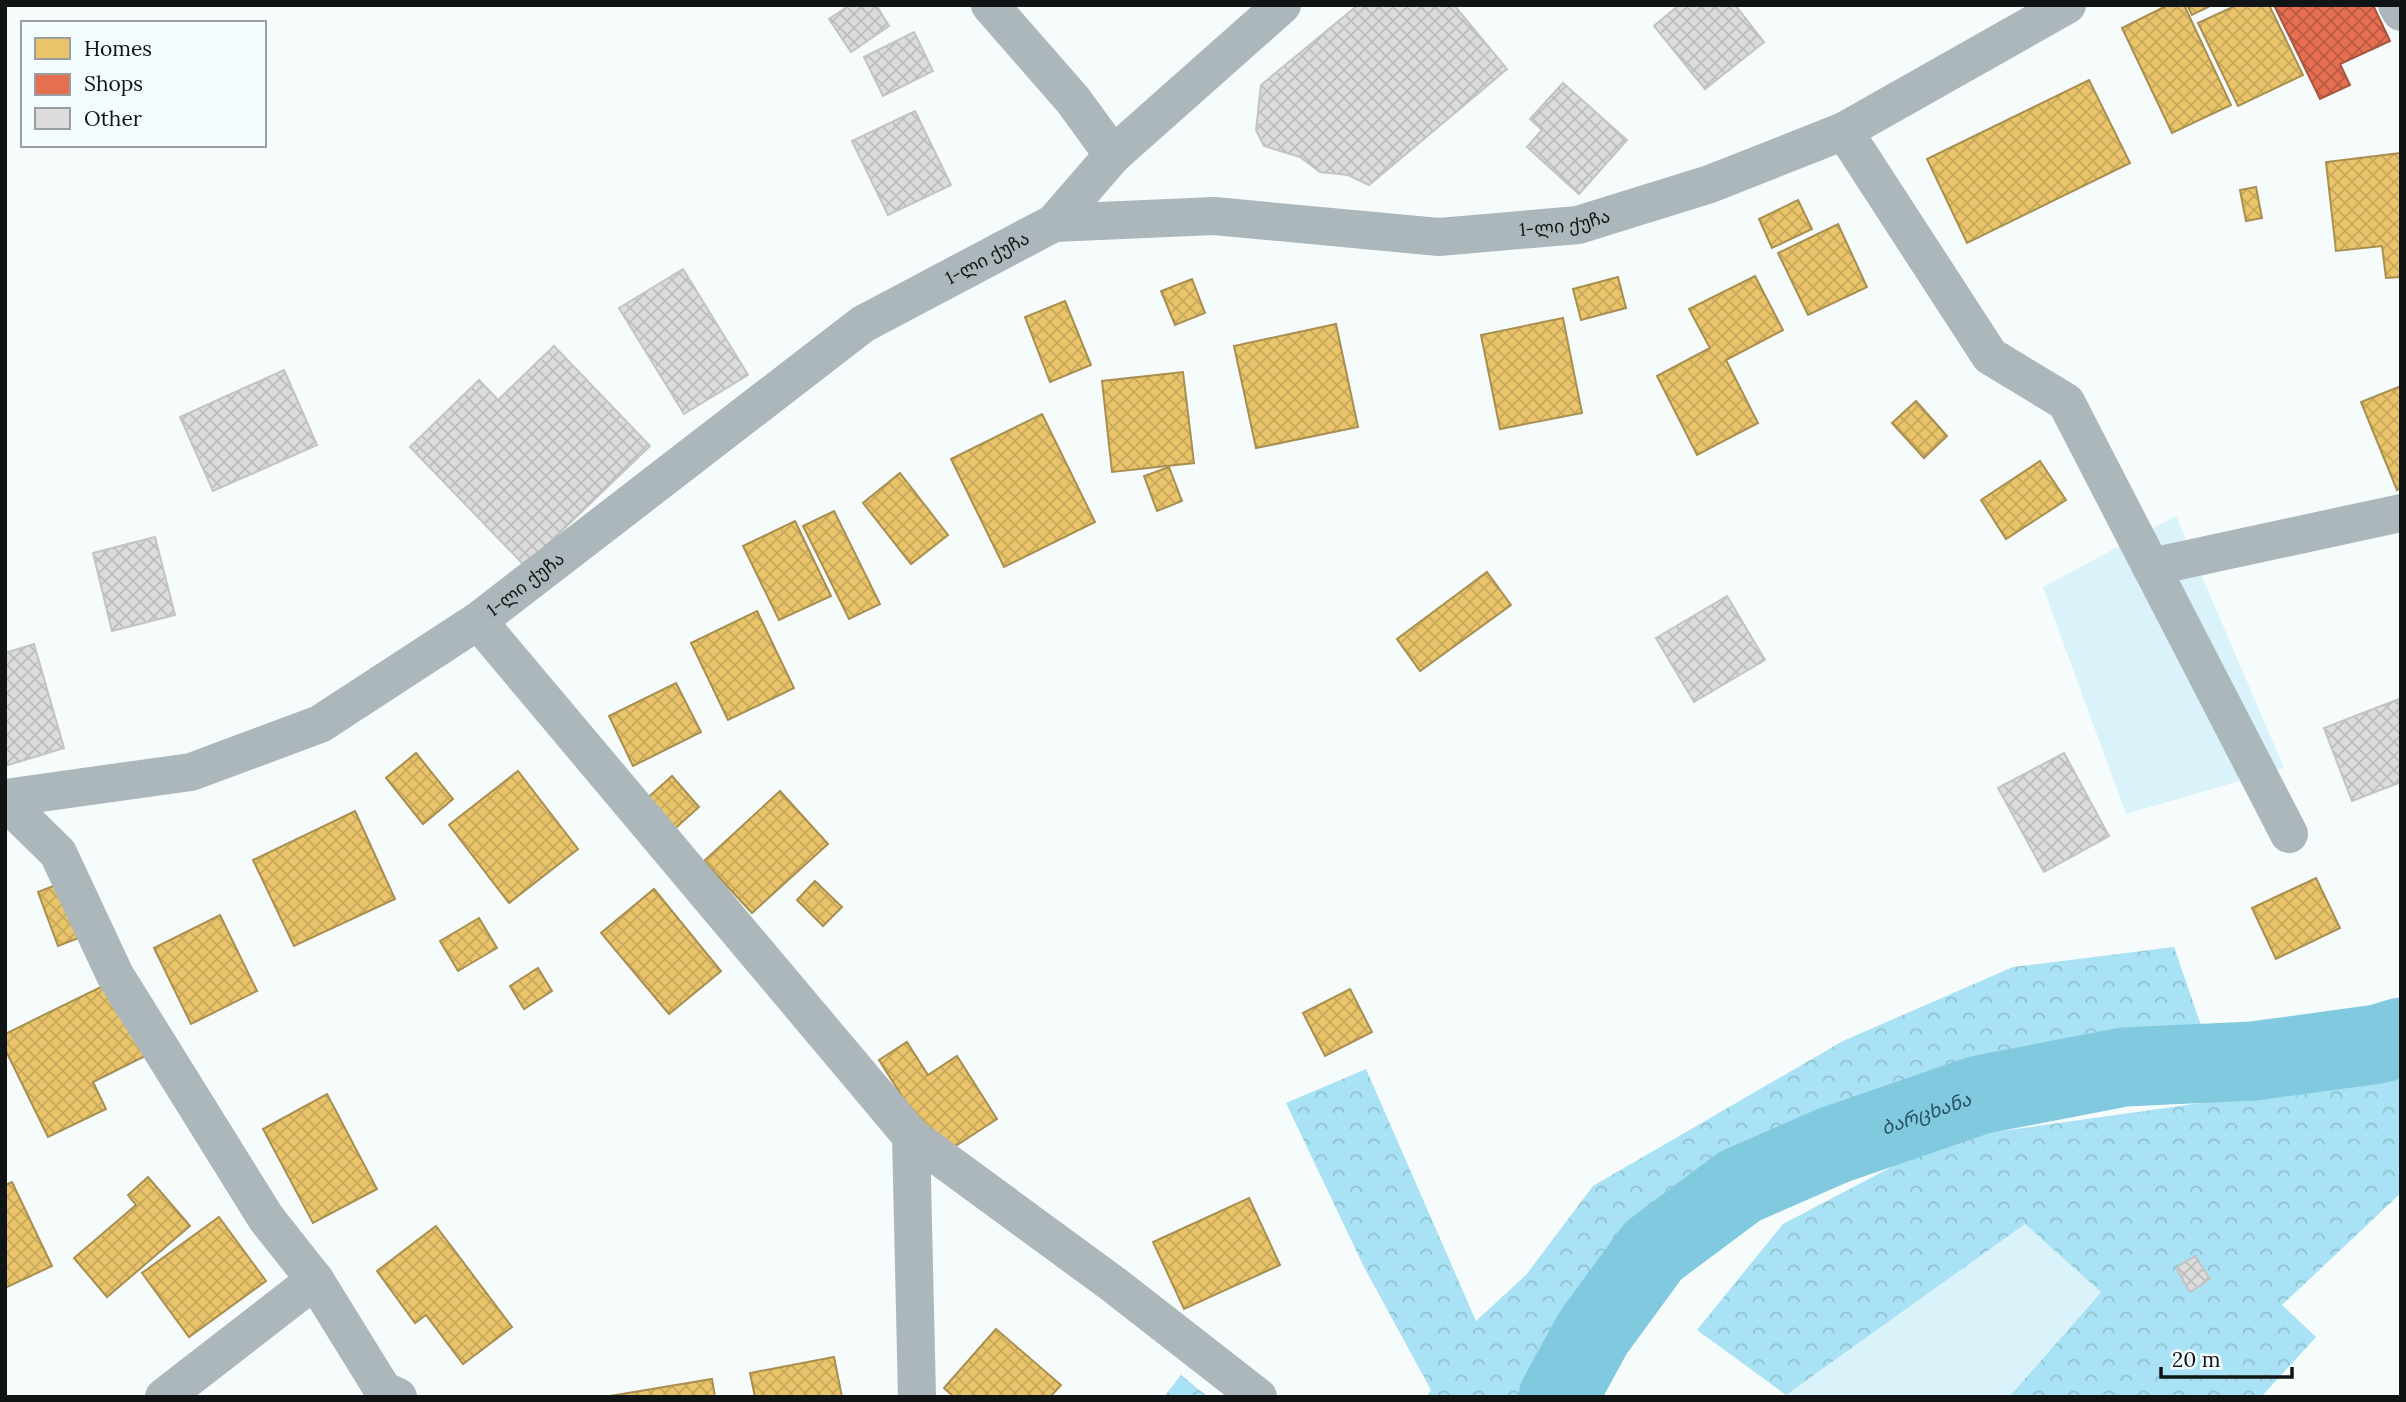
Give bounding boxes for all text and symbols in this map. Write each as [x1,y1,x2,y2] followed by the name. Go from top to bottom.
[21,21,266,147] legend
[84,35,152,62] text: Homes
[84,70,143,97] text: Shops
[84,105,142,132] text: Other
[1518,204,1613,241] street label: 1-ლი ქუჩა
[941,226,1033,289] street label: 1-ლი ქუჩა
[482,547,569,621] street label: 1-ლი ქუჩა
[1878,1087,1975,1140] water label: ბარცხანა
[2161,1336,2292,1380] scale bar
[2172,1346,2221,1373] text: 20 m

